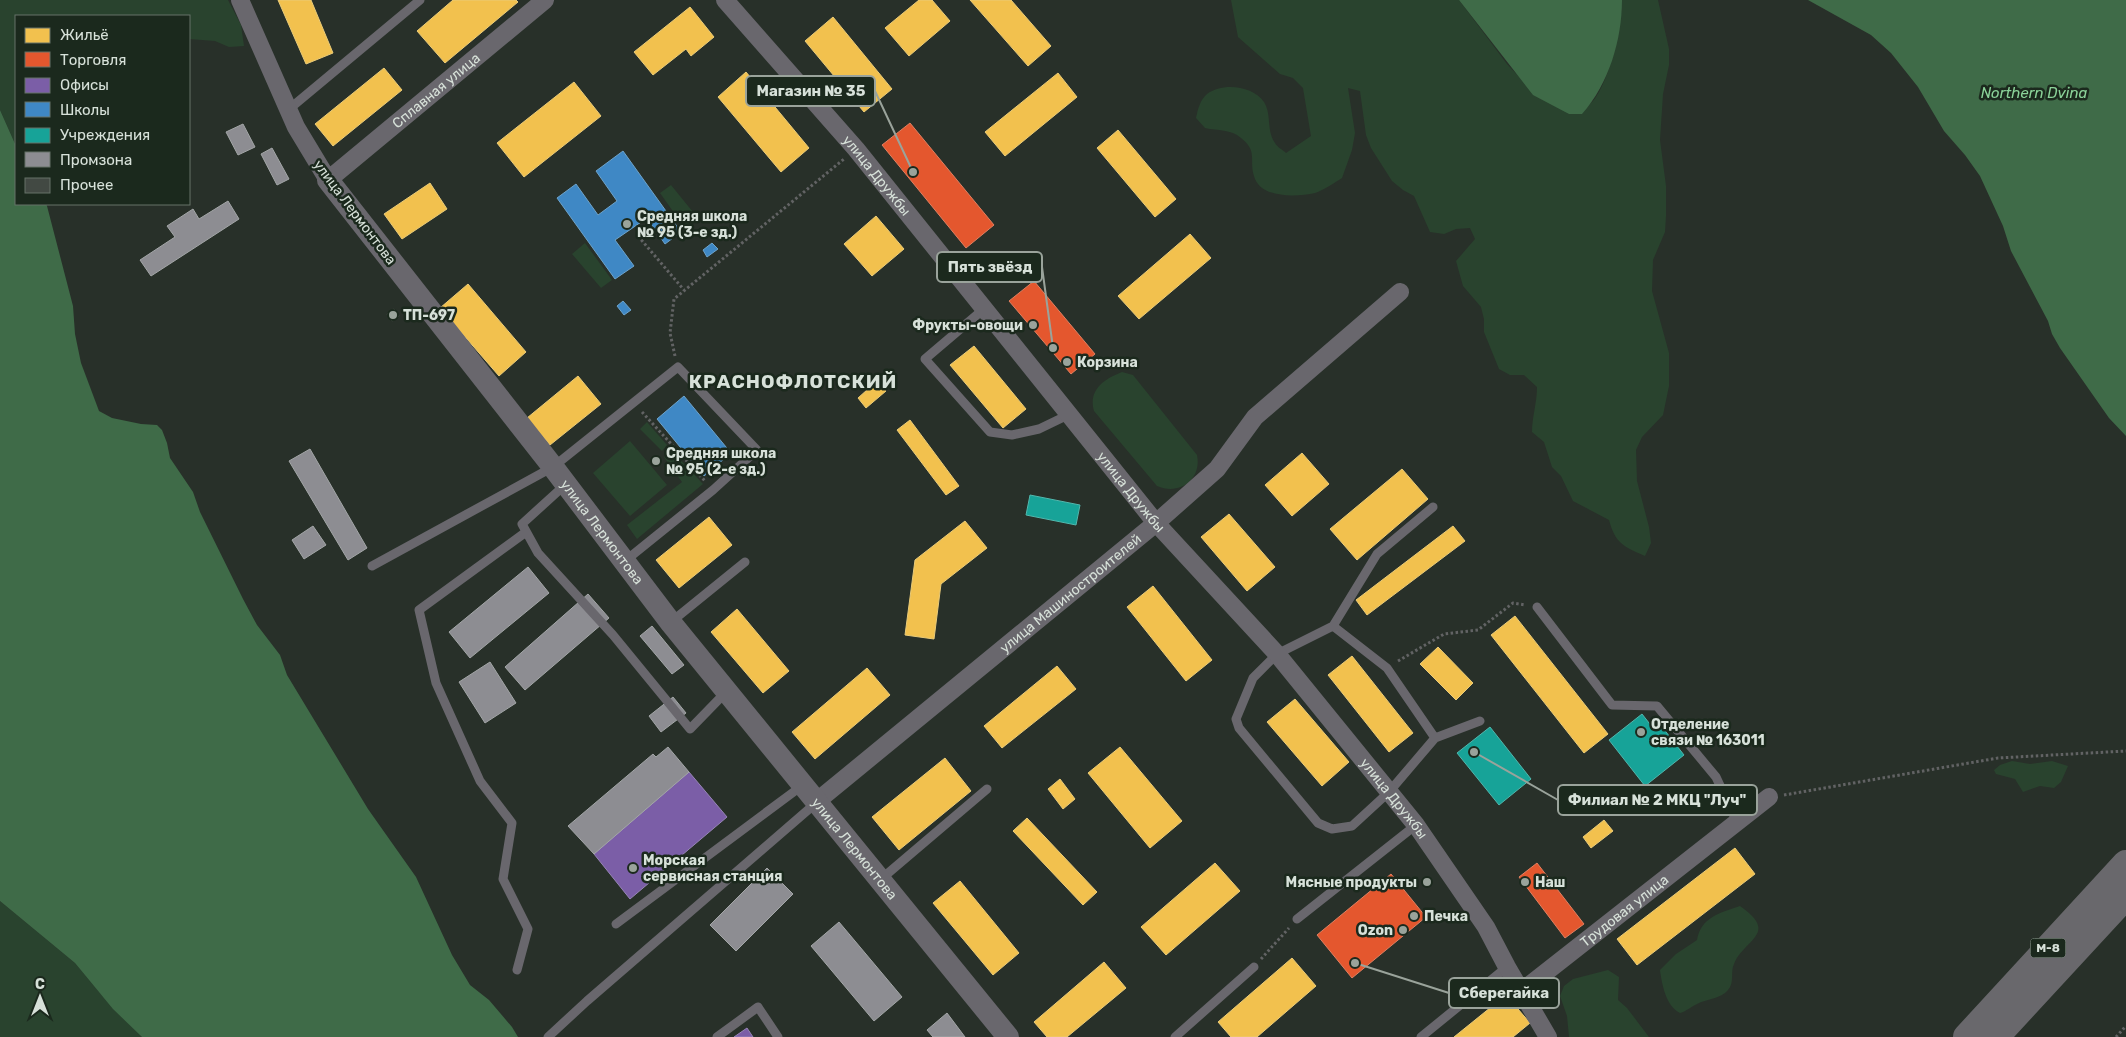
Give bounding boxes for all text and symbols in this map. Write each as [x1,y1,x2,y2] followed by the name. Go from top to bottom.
[15,15,190,205] legend
[60,26,109,44] text: Жильё
[389,49,484,132] street label: Сплавная улица
[60,51,126,69] text: Торговля
[60,76,109,94] text: Офисы
[746,76,875,106] callout: Магазин № 35
[757,82,866,100] text: Магазин № 35
[1981,84,2088,102] water label: Northern Dvina
[60,101,110,119] text: Школы
[60,126,150,144] text: Учреждения
[839,132,914,219] street label: улица Дружбы
[60,151,132,169] text: Промзона
[310,157,400,268] street label: улица Лермонтова
[60,176,113,194] text: Прочее
[637,208,747,241] place label: Средняя школа № 95 (3-е зд.)
[621,218,633,230] marker: Средняя школа № 95 (3-е зд.)
[937,252,1042,282] callout: Пять звёзд
[948,258,1032,276] text: Пять звёзд
[403,307,455,324] place label: ТП-697
[387,309,399,321] marker: ТП-697
[912,317,1023,334] place label: Фрукты-овощи
[1027,319,1039,331] marker: Фрукты-овощи
[1077,354,1138,371] place label: Корзина
[1061,356,1073,368] marker: Корзина
[689,370,897,393] district label: КРАСНОФЛОТСКИЙ
[666,445,776,478] place label: Средняя школа № 95 (2-е зд.)
[1093,448,1168,536] street label: улица Дружбы
[650,455,662,467] marker: Средняя школа № 95 (2-е зд.)
[557,476,647,588] street label: улица Лермонтова
[996,531,1145,657] street label: улица Машиностроителей
[1651,716,1765,749] place label: Отделение связи № 163011
[1635,726,1647,738] marker: Отделение связи № 163011
[1356,755,1431,842] street label: улица Дружбы
[1558,785,1757,815] callout: Филиал № 2 МКЦ "Луч"
[1568,791,1747,809] text: Филиал № 2 МКЦ "Луч"
[808,794,901,903] street label: улица Лермонтова
[643,852,782,885] place label: Морская сервисная станция
[627,862,639,874] marker: Морская сервисная станция
[1577,871,1672,951] street label: Трудовая улица
[1286,874,1417,891] place label: Мясные продукты
[1535,874,1565,891] place label: Наш
[1421,876,1433,888] marker: Мясные продукты
[1519,876,1531,888] marker: Наш
[1424,908,1468,925] place label: Печка
[1408,910,1420,922] marker: Печка
[1358,922,1393,939] place label: Ozon
[1397,924,1409,936] marker: Ozon
[2030,938,2066,958] road number: М-8
[15,972,65,1022] north arrow
[35,976,45,993] text: С
[1449,978,1559,1008] callout: Сберегайка
[1459,984,1549,1002] text: Сберегайка

